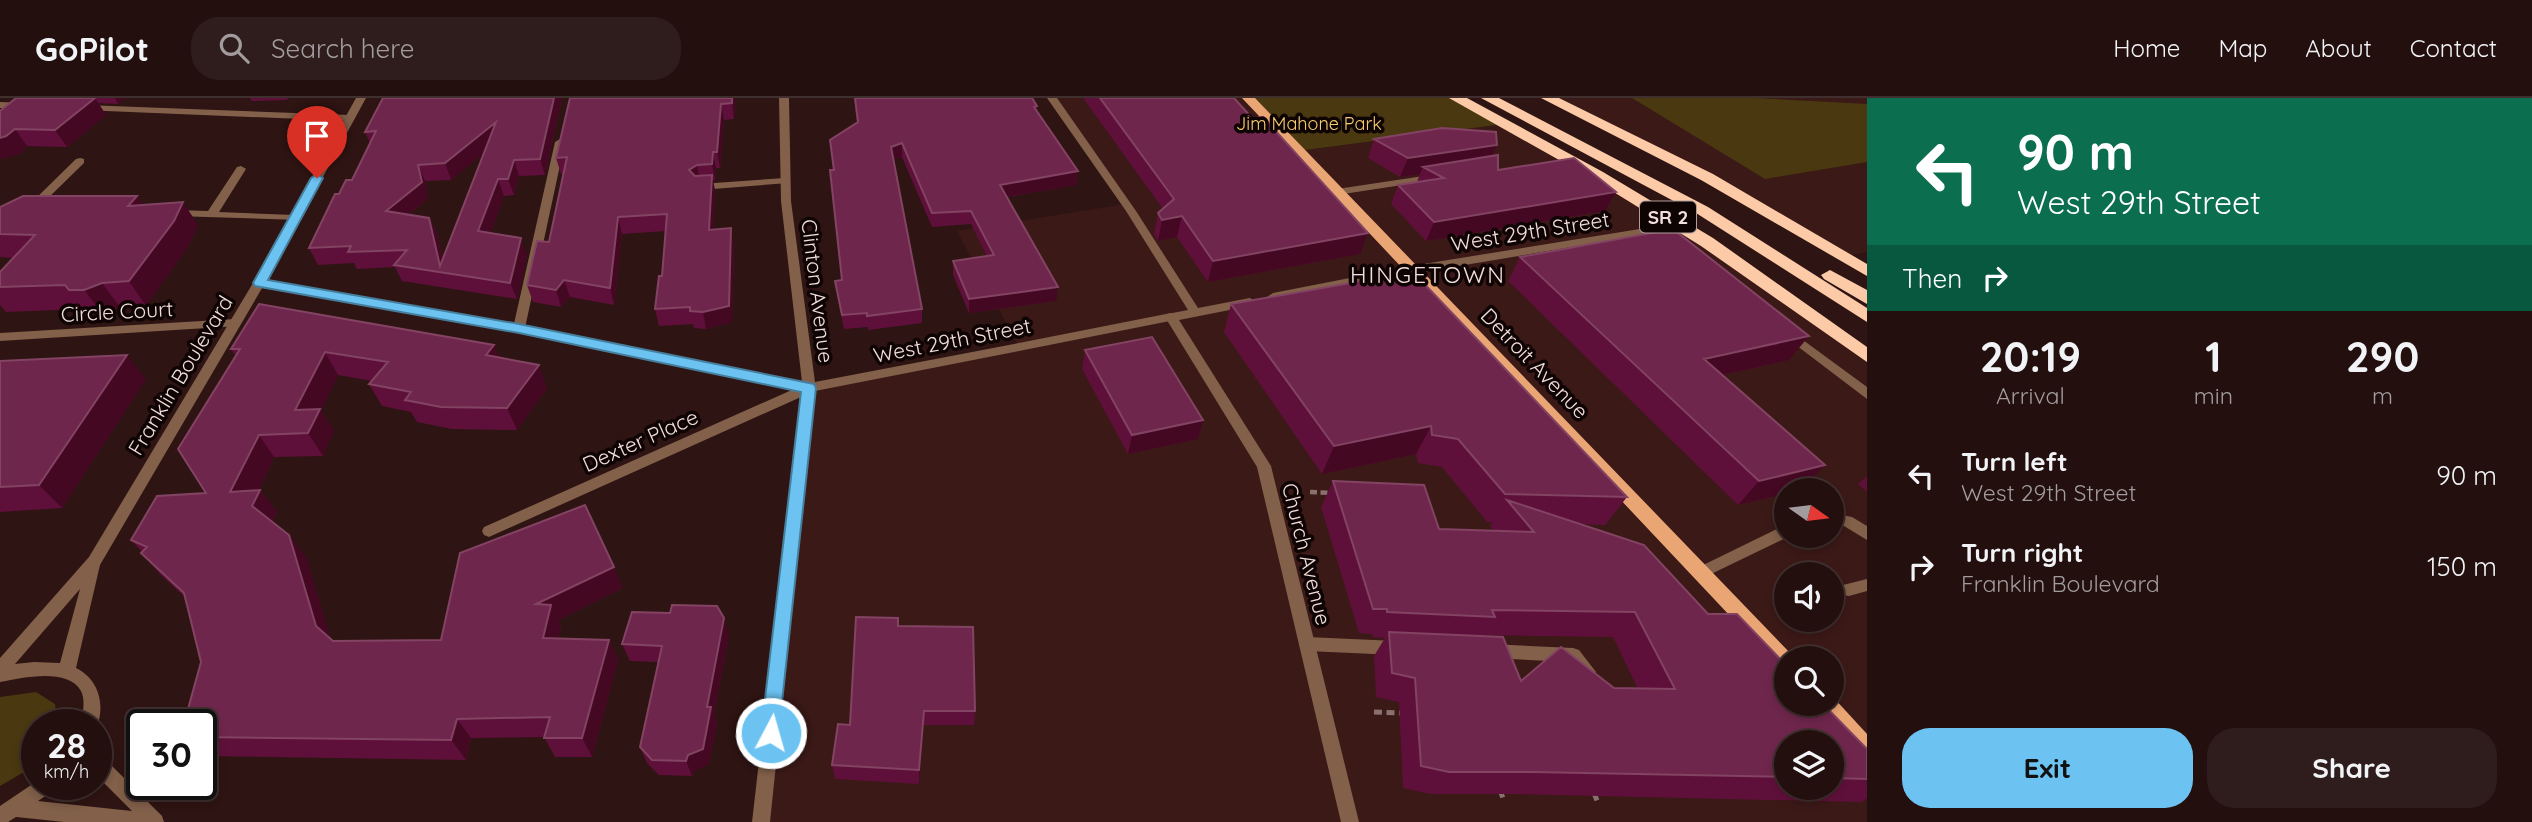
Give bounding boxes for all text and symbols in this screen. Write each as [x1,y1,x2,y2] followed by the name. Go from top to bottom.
[191,17,681,80] search box
[35,28,149,69] text: GoPilot
[215,29,253,67] icon: search
[271,32,414,65] text: Search here
[2113,33,2180,63] text: Home
[2218,33,2267,63] text: Map
[2305,33,2372,63] text: About
[2410,33,2497,63] text: Contact
[287,106,347,178] pin
[1236,112,1382,135] park label: Jim Mahone Park
[298,117,336,155] icon: arrive
[2017,121,2134,182] text: 90 m
[1902,126,1993,217] icon: left
[2017,182,2261,222] text: West 29th Street
[1640,202,1696,232] road number: SR 2
[1449,206,1611,256] street label: West 29th Street
[796,218,840,364] street label: Clinton Avenue
[1976,259,2014,297] icon: right
[1350,260,1506,289] district label: HINGETOWN
[1902,262,1962,295] text: Then
[122,291,238,459] street label: Franklin Boulevard
[60,295,174,327] street label: Circle Court
[1476,302,1594,424] street label: Detroit Avenue
[871,312,1033,368] street label: West 29th Street
[1980,330,2081,383] text: 20:19
[2205,330,2222,383] text: 1
[2346,330,2419,383] text: 290
[1996,381,2065,410] text: Arrival
[2194,381,2233,410] text: min
[2372,381,2393,410] text: m
[578,403,702,477] street label: Dexter Place
[1961,445,2068,478] text: Turn left
[1902,457,1940,495] icon: left
[2436,459,2497,492] text: 90 m
[1774,478,1844,548] north arrow
[1774,478,1844,800] map controls
[1961,478,2136,507] text: West 29th Street
[1277,480,1337,628] street label: Church Avenue
[1961,536,2083,569] text: Turn right
[1902,548,1940,586] icon: right
[2427,550,2497,583] text: 150 m
[1774,562,1844,632] button: sound
[1961,569,2160,598] text: Franklin Boulevard
[1774,646,1844,716] button: search
[734,696,808,770] position arrow
[126,709,217,800] speed limit sign: 30
[47,723,86,767] text: 28
[1902,728,2193,808] button: Exit
[2207,728,2497,808] button: Share
[1774,730,1844,800] button: layers
[44,760,89,783] text: km/h

